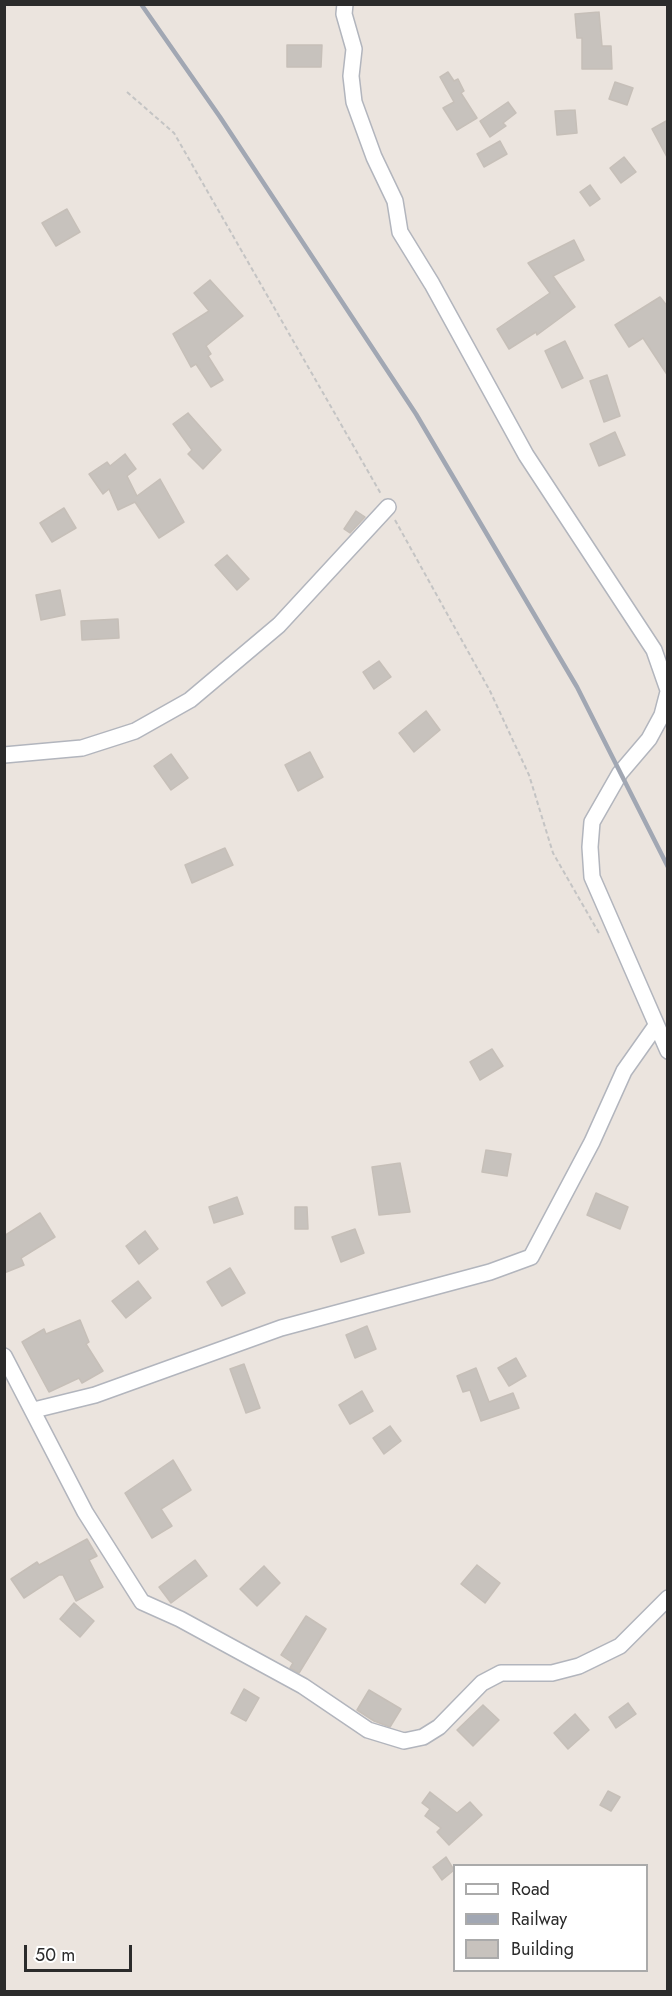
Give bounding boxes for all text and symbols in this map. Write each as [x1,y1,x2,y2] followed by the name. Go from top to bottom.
[453,1864,648,1972] legend
[511,1876,550,1902] text: Road
[511,1906,567,1932] text: Railway
[27,1933,135,1971] scale bar
[511,1936,574,1962] text: Building
[35,1942,75,1968] text: 50 m

